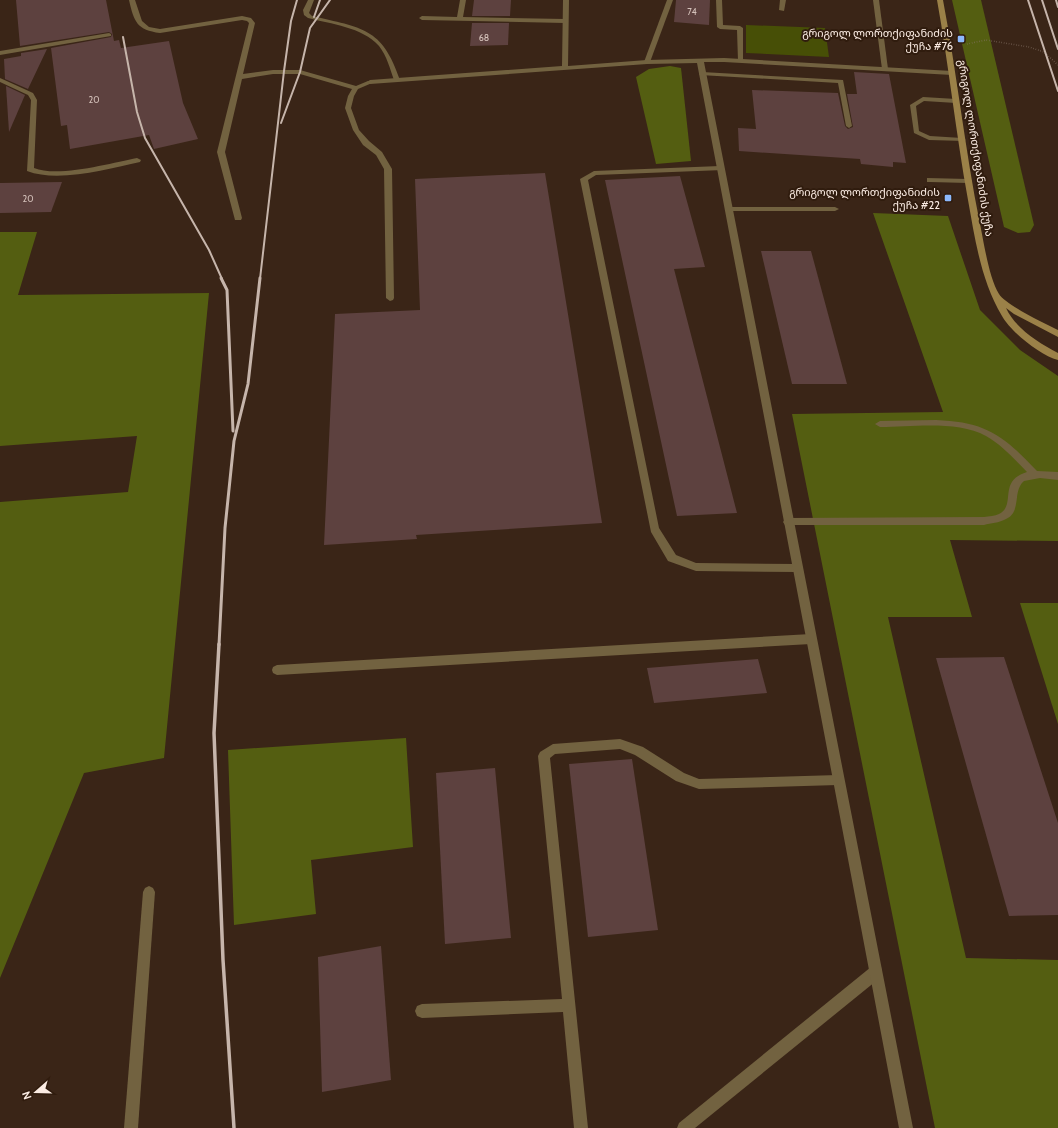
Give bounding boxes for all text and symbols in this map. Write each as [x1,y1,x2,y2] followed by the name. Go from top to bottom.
[687,6,697,17] house number: 74
[802,26,953,53] place label: გრიგოლ ლორთქიფანიძის ქუჩა #76
[479,32,489,43] house number: 68
[956,34,966,44] marker: გრიგოლ ლორთქიფანიძის ქუჩა #76
[955,58,997,238] street label: გრიგოლ ლორთქიფანიძის ქუჩა
[89,94,100,105] house number: 20
[789,185,940,212] place label: გრიგოლ ლორთქიფანიძის ქუჩა #22
[23,193,34,204] house number: 20
[943,193,953,203] marker: გრიგოლ ლორთქიფანიძის ქუჩა #22
[16,1072,56,1112] north arrow
[19,1089,35,1101] text: N

